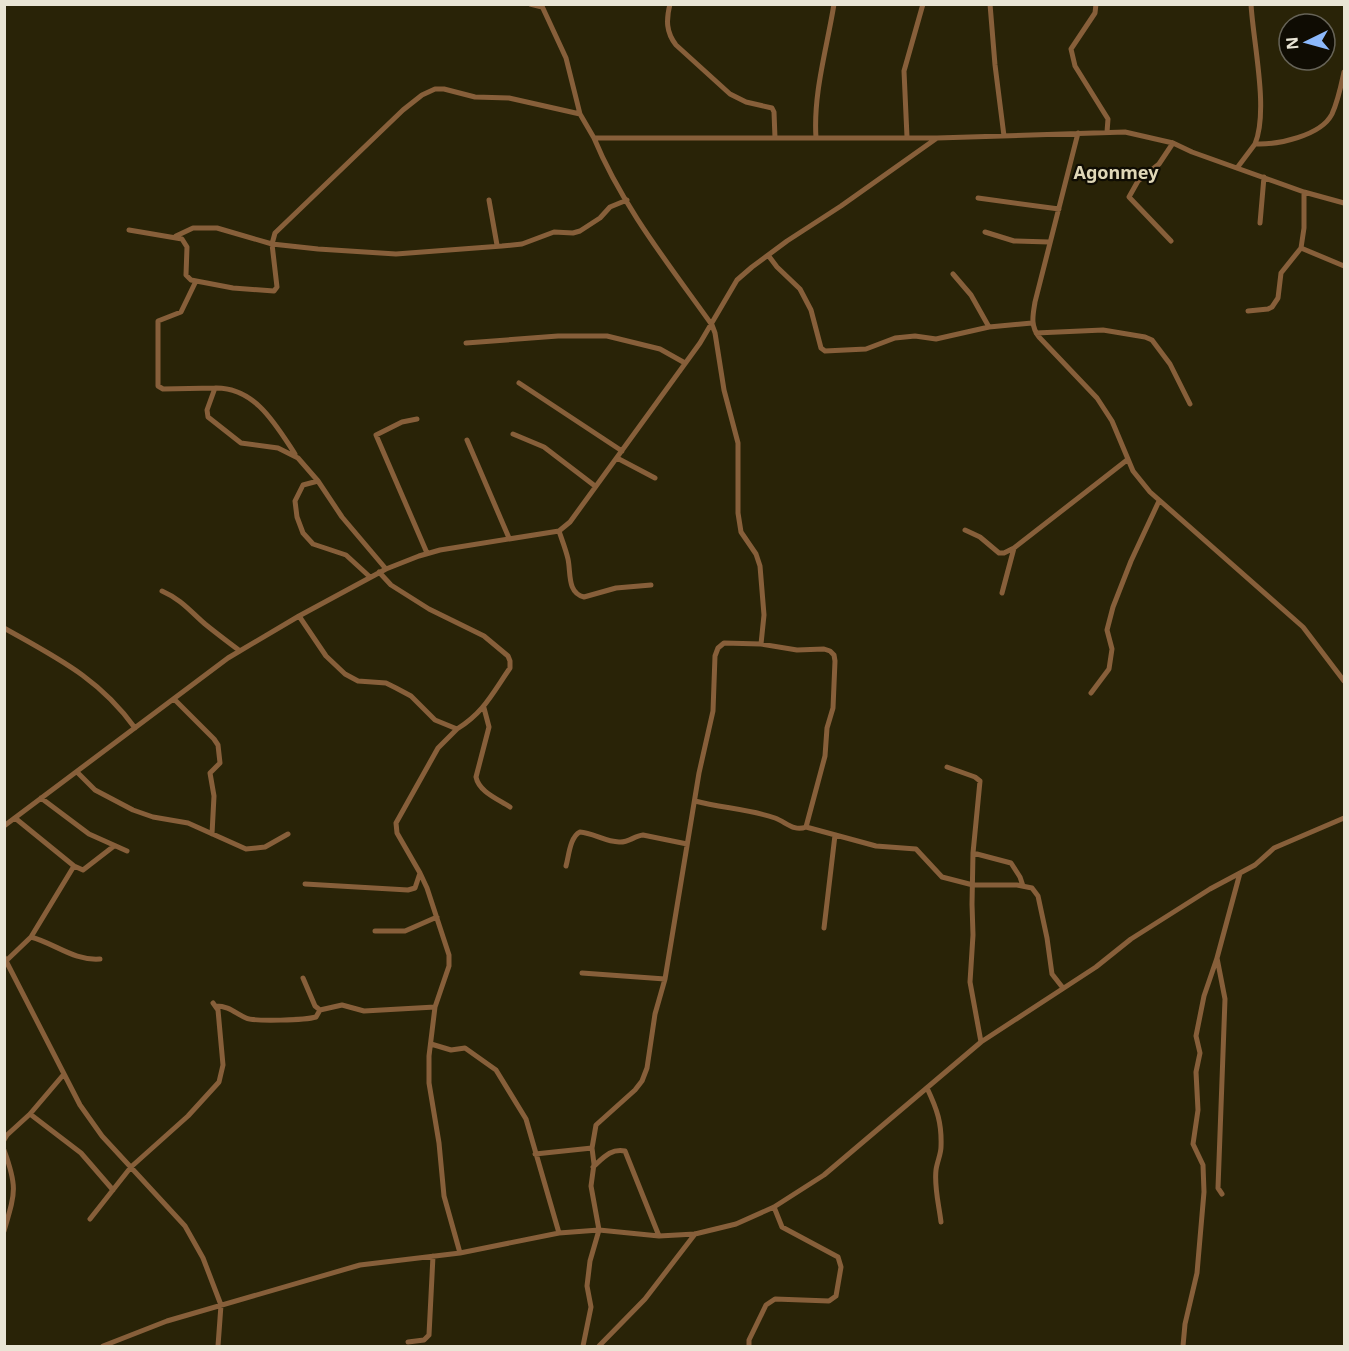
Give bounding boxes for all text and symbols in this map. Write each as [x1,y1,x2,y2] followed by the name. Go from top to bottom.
[1277,12,1337,72] north arrow
[1281,36,1304,51] text: N
[1074,160,1159,184] district label: Agonmey

